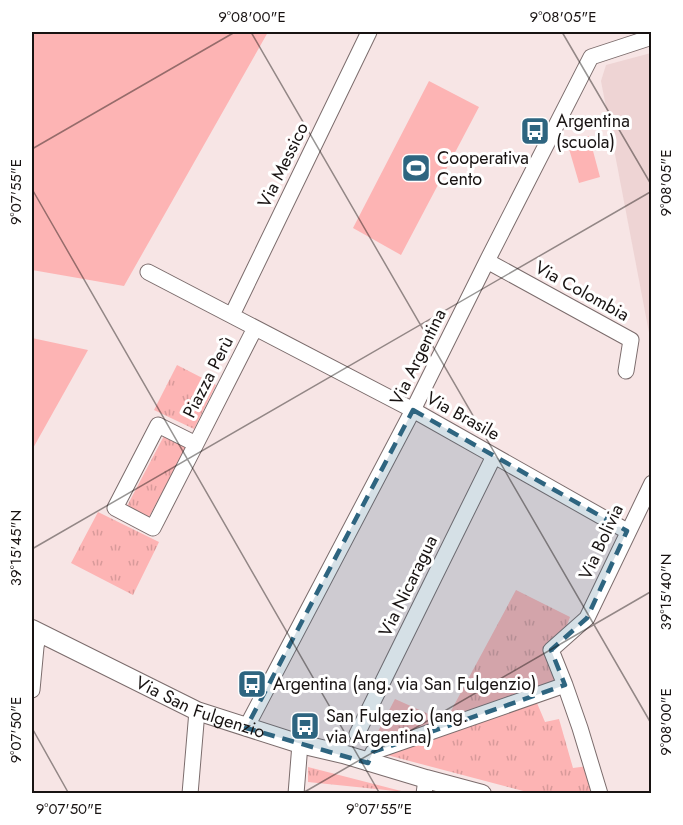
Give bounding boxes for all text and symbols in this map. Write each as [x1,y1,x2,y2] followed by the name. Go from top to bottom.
[218,6,286,28] text: 9°08'00"E
[530,6,596,28] text: 9°08'05"E
[556,108,630,155] place label: Argentina (scuola)
[519,115,551,147] bus stop icon: Argentina (scuola)
[251,118,315,212] street label: Via Messico
[437,145,529,192] place label: Cooperativa Cento
[655,150,677,216] text: 9°08'05"E
[400,152,432,184] sports icon: Cooperativa Cento
[5,159,27,225] text: 9°07'55"E
[530,254,634,328] street label: Via Colombia
[383,304,453,410] street label: Via Argentina
[176,332,240,422] street label: Piazza Perù
[421,385,505,447] street label: Via Brasile
[572,500,630,584] street label: Via Bolivia
[5,510,27,586] text: 39°15'45"N
[372,531,444,641] street label: Via Nicaragua
[655,554,677,630] text: 39°15'40"N
[236,668,268,700] bus stop icon: Argentina (ang. via San Fulgenzio)
[131,669,269,745] street label: Via San Fulgenzio
[273,671,537,697] place label: Argentina (ang. via San Fulgenzio)
[655,688,677,756] text: 9°08'00"E
[5,697,27,763] text: 9°07'50"E
[326,703,468,750] place label: San Fulgezio (ang. via Argentina)
[289,710,321,742] bus stop icon: San Fulgezio (ang. via Argentina)
[36,798,102,820] text: 9°07'50"E
[346,798,412,820] text: 9°07'55"E

